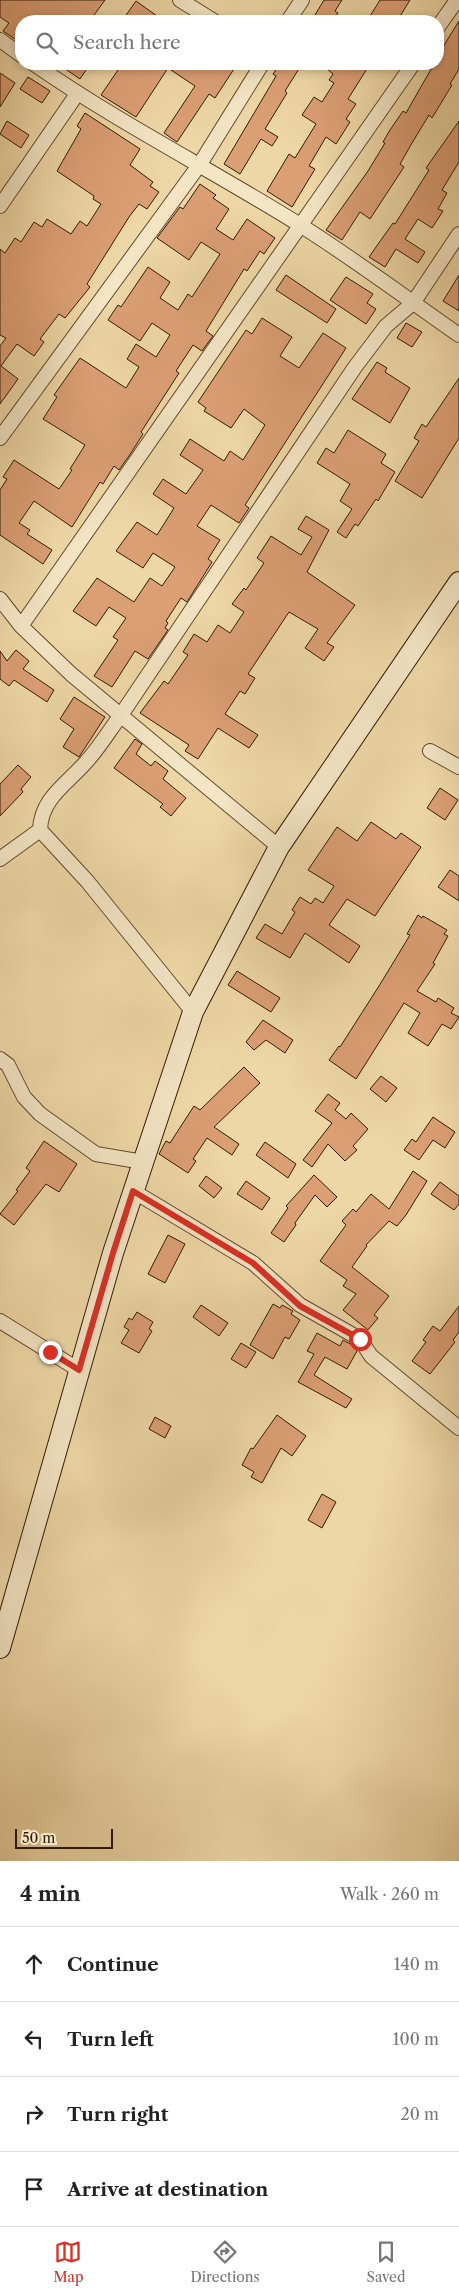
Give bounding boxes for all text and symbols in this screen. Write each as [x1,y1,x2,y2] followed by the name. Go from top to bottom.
[15,15,444,70] search box
[33,29,61,57] icon: search
[73,31,181,54] text: Search here
[349,1328,372,1351] route start
[39,1341,62,1364] route end
[15,1826,112,1849] scale bar
[22,1829,55,1847] text: 50 m
[20,1881,81,1906] text: 4 min
[340,1884,439,1904] text: Walk · 260 m
[20,1950,48,1978] icon: ahead
[67,1953,159,1976] text: Continue
[394,1954,439,1974] text: 140 m
[20,2025,48,2053] icon: left
[67,2028,154,2051] text: Turn left
[393,2029,439,2049] text: 100 m
[20,2100,48,2128] icon: right
[67,2103,168,2126] text: Turn right
[400,2104,439,2124] text: 20 m
[20,2175,48,2203] icon: arrive
[67,2178,268,2201] text: Arrive at destination
[53,2238,84,2286] tab: Map
[190,2238,260,2286] tab: Directions
[367,2238,405,2286] tab: Saved

